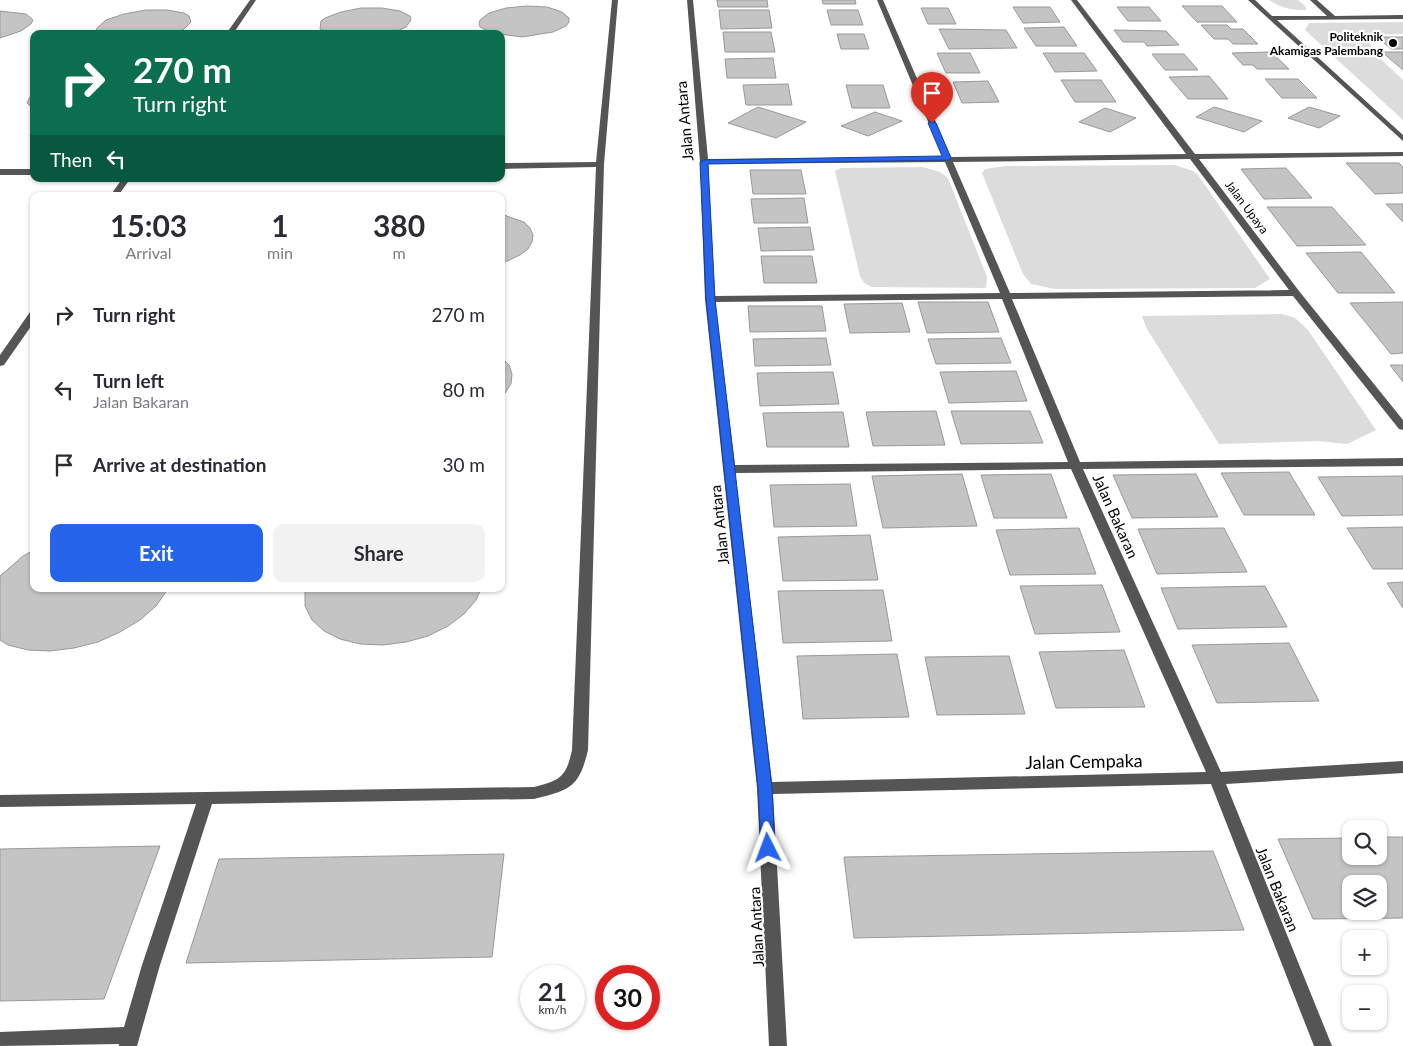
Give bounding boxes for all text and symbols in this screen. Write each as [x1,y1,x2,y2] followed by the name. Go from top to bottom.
[1269,29,1384,58] place label: Politeknik Akamigas Palembang
[1387,37,1399,49] marker: Politeknik Akamigas Palembang
[133,48,232,90] text: 270 m
[50,50,115,115] icon: right
[911,72,953,123] pin
[918,79,946,107] icon: arrive
[672,80,696,162] street label: Jalan Antara
[133,90,227,117] text: Turn right
[102,145,130,173] icon: left
[50,148,92,171] text: Then
[1222,177,1272,237] street label: Jalan Upaya
[110,207,187,243] text: 15:03
[271,207,289,243] text: 1
[373,207,425,243] text: 380
[125,243,172,262] text: Arrival
[267,243,293,262] text: min
[392,243,406,262] text: m
[50,301,78,329] icon: right
[93,303,175,326] text: Turn right
[431,303,485,326] text: 270 m
[93,369,164,392] text: Turn left
[50,376,78,404] icon: left
[442,378,485,401] text: 80 m
[93,392,189,411] text: Jalan Bakaran
[50,451,78,479] icon: arrive
[93,453,266,476] text: Arrive at destination
[442,453,485,476] text: 30 m
[1089,471,1143,561] street label: Jalan Bakaran
[706,484,732,566] street label: Jalan Antara
[50,524,263,582] button: Exit
[273,524,485,582] button: Share
[1025,749,1143,773] street label: Jalan Cempaka
[1342,820,1387,1030] map controls
[1342,820,1387,865] button: search
[741,821,793,873] position arrow
[1253,844,1303,934] street label: Jalan Bakaran
[1342,875,1387,920] button: layers
[745,886,767,968] street label: Jalan Antara
[1342,930,1387,975] button: +
[595,965,660,1030] speed limit sign: 30
[538,976,567,1006] text: 21
[1342,985,1387,1030] button: −
[538,1002,567,1017] text: km/h

